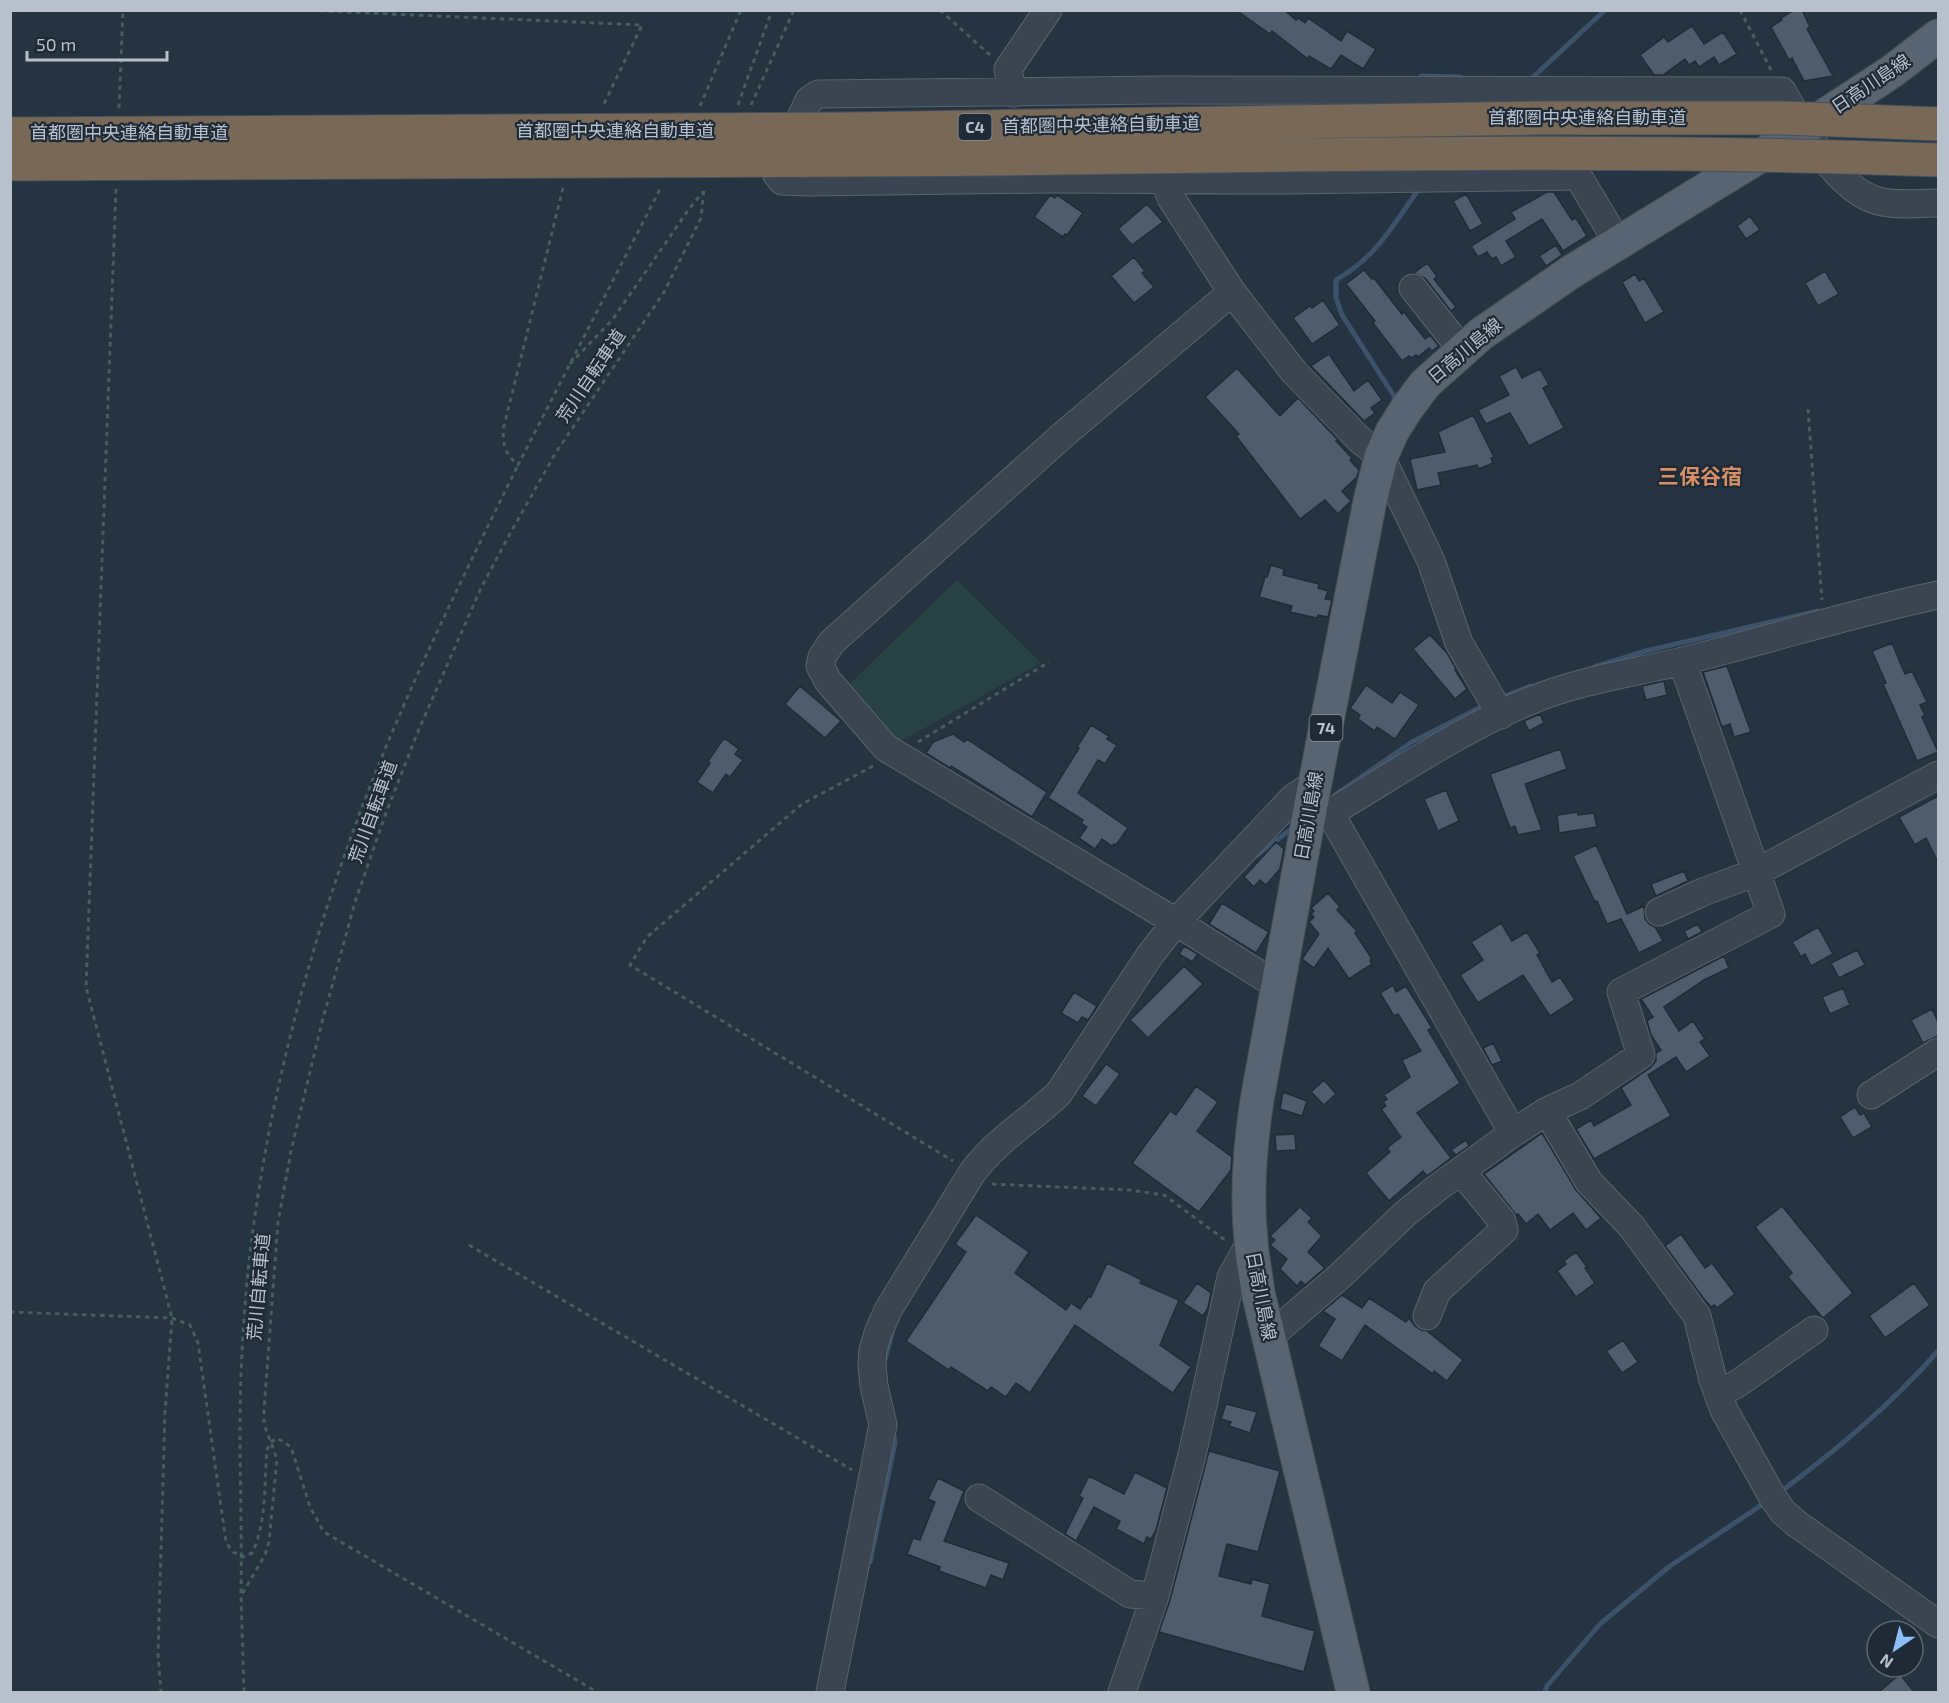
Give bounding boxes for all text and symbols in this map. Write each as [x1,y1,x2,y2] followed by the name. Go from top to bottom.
[27,24,166,62] scale bar
[36,33,76,55] text: 50 m
[1827,49,1914,117] street label: 日高川島線
[1488,106,1686,128] street label: 首都圏中央連絡自動車道
[1002,111,1200,137] street label: 首都圏中央連絡自動車道
[958,114,992,140] road number: C4
[516,119,714,141] street label: 首都圏中央連絡自動車道
[30,121,228,143] street label: 首都圏中央連絡自動車道
[1423,313,1506,388] street label: 日高川島線
[551,325,629,426] street label: 荒川自転車道
[1658,463,1742,488] district label: 三保谷宿
[1310,715,1342,741] road number: 74
[343,757,401,866] street label: 荒川自転車道
[1289,770,1327,862] street label: 日高川島線
[242,1232,274,1342] street label: 荒川自転車道
[1243,1250,1281,1342] street label: 日高川島線
[1865,1619,1925,1679] north arrow
[1876,1651,1896,1673] text: N

